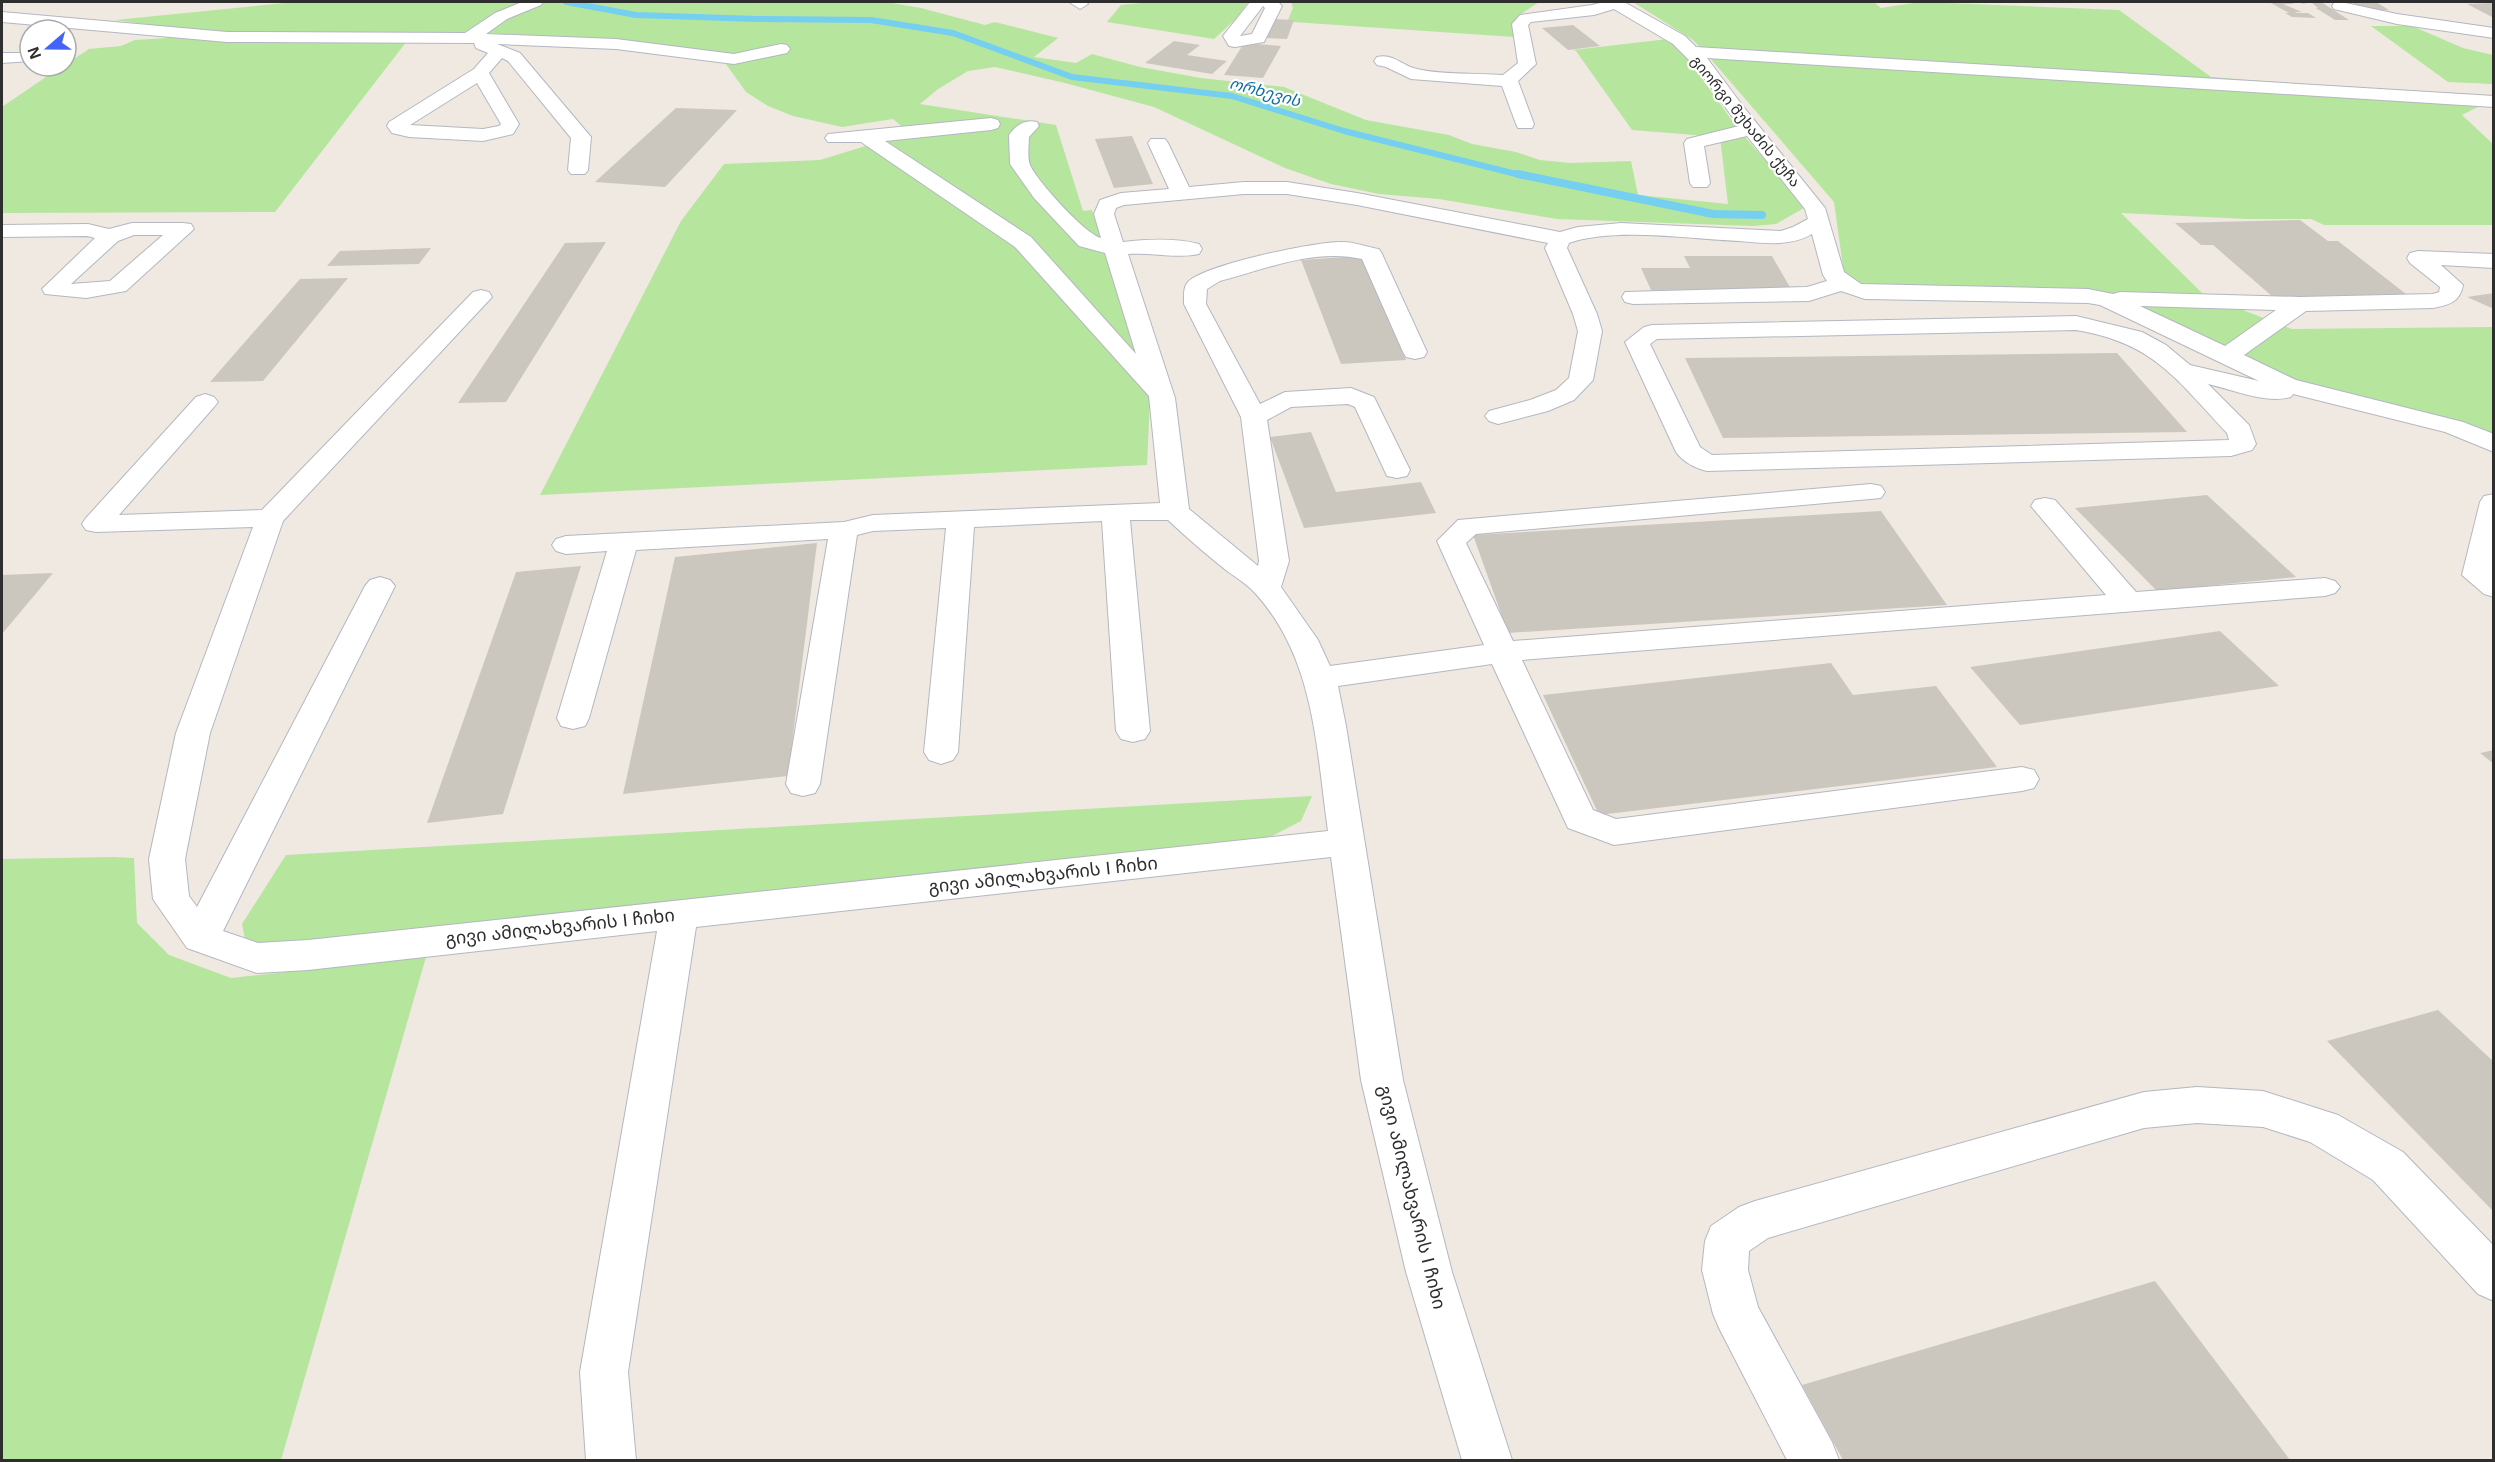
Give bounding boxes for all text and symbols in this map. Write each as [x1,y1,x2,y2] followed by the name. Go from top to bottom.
[18,18,78,78] north arrow
[24,45,44,61] text: N
[1687,52,1804,191] street label: გიორგი მუხაძის ქუჩა
[1227,74,1303,111] water label: ორხევის
[927,853,1159,898] street label: გივი ამილახვარის I ჩიხი
[444,905,676,950] street label: გივი ამილახვარის I ჩიხი
[1373,1083,1450,1311] street label: გივი ამილახვარის I ჩიხი

